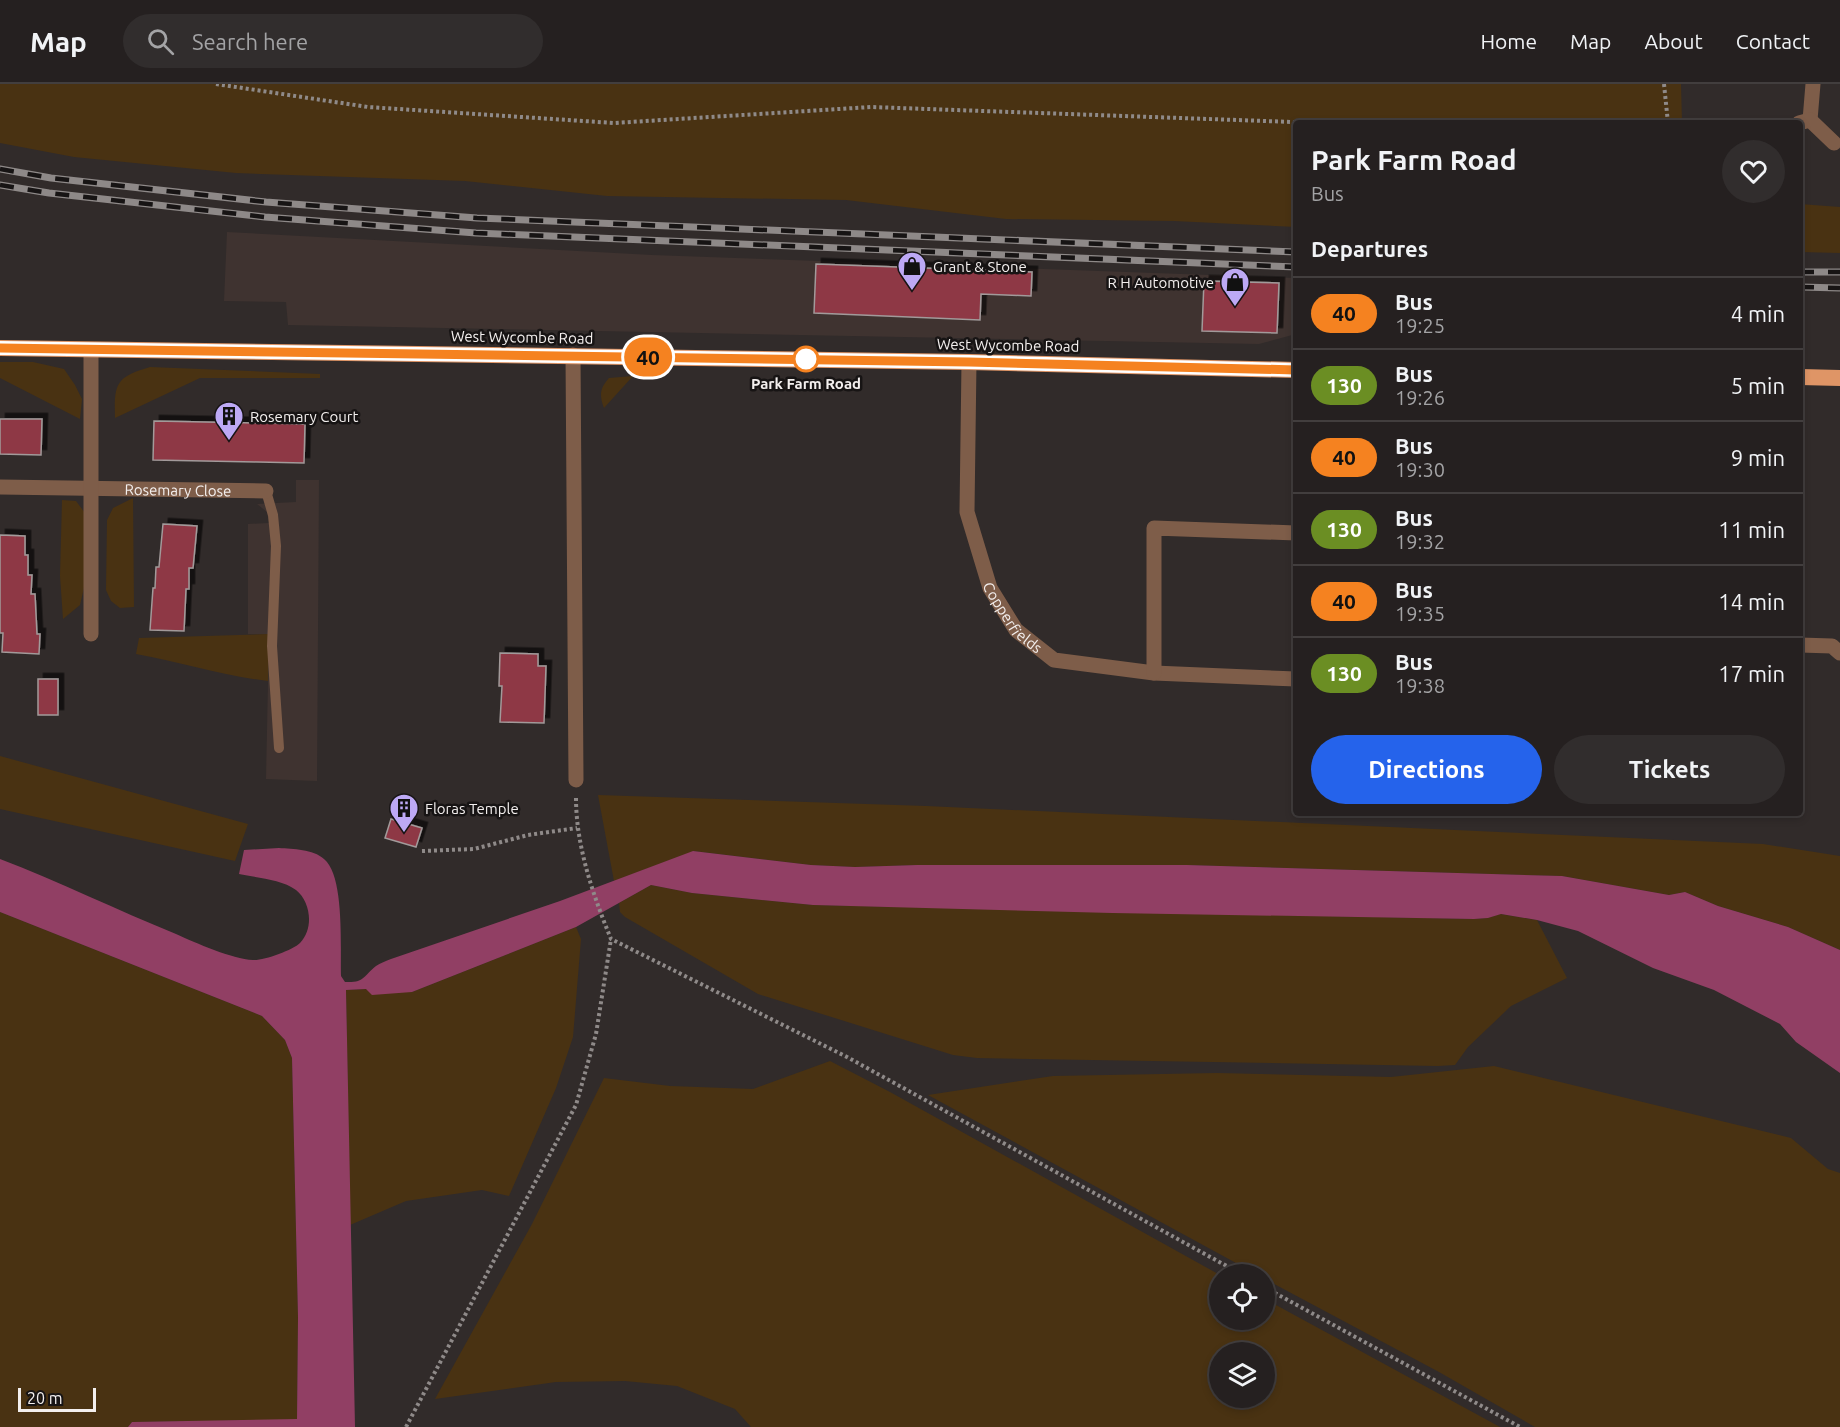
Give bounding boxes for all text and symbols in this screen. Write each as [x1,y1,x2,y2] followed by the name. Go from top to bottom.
[123,14,543,68] search box
[144,25,177,58] icon: search
[30,26,87,57] text: Map
[192,29,308,54] text: Search here
[1480,29,1537,53] text: Home
[1570,29,1611,53] text: Map
[1644,29,1703,53] text: About
[1736,29,1810,53] text: Contact
[1722,140,1785,203] button: heart
[1311,144,1516,175] text: Park Farm Road
[1311,182,1344,205] text: Bus
[1311,236,1428,261] text: Departures
[896,250,928,292] shop icon: Grant & Stone
[933,258,1027,275] place label: Grant & Stone
[1219,266,1251,308] shop icon: R H Automotive
[1108,274,1214,291] place label: R H Automotive
[1395,289,1433,314] text: Bus
[1332,301,1356,325] text: 40
[1731,301,1785,326] text: 4 min
[1395,314,1445,337] text: 19:25
[451,327,593,347] street label: West Wycombe Road
[937,335,1079,355] street label: West Wycombe Road
[621,338,675,376] line badge: 40
[636,345,660,369] text: 40
[793,346,819,372] marker: Park Farm Road
[1395,361,1433,386] text: Bus
[1326,373,1362,397] text: 130
[1731,373,1785,398] text: 5 min
[751,375,861,392] place label: Park Farm Road
[1395,386,1445,409] text: 19:26
[213,400,245,442] building icon: Rosemary Court
[250,408,358,425] place label: Rosemary Court
[1395,433,1433,458] text: Bus
[1332,445,1356,469] text: 40
[1731,445,1785,470] text: 9 min
[1395,458,1445,481] text: 19:30
[124,480,232,499] street label: Rosemary Close
[1395,505,1433,530] text: Bus
[1326,517,1362,541] text: 130
[1718,517,1785,542] text: 11 min
[1395,530,1445,553] text: 19:32
[1395,577,1433,602] text: Bus
[980,580,1046,656] street label: Copperfields
[1332,589,1356,613] text: 40
[1718,589,1785,614] text: 14 min
[1395,602,1445,625] text: 19:35
[1395,649,1433,674] text: Bus
[1326,661,1362,685] text: 130
[1718,661,1785,686] text: 17 min
[1395,674,1445,697] text: 19:38
[1311,735,1542,804] button: Directions
[1554,735,1785,804] button: Tickets
[388,792,420,834] building icon: Floras Temple
[425,800,519,817] place label: Floras Temple
[1209,1264,1275,1408] map controls
[1209,1264,1275,1330] button: locate
[1209,1342,1275,1408] button: layers
[18,1385,96,1412] scale bar
[27,1389,63,1407] text: 20 m

